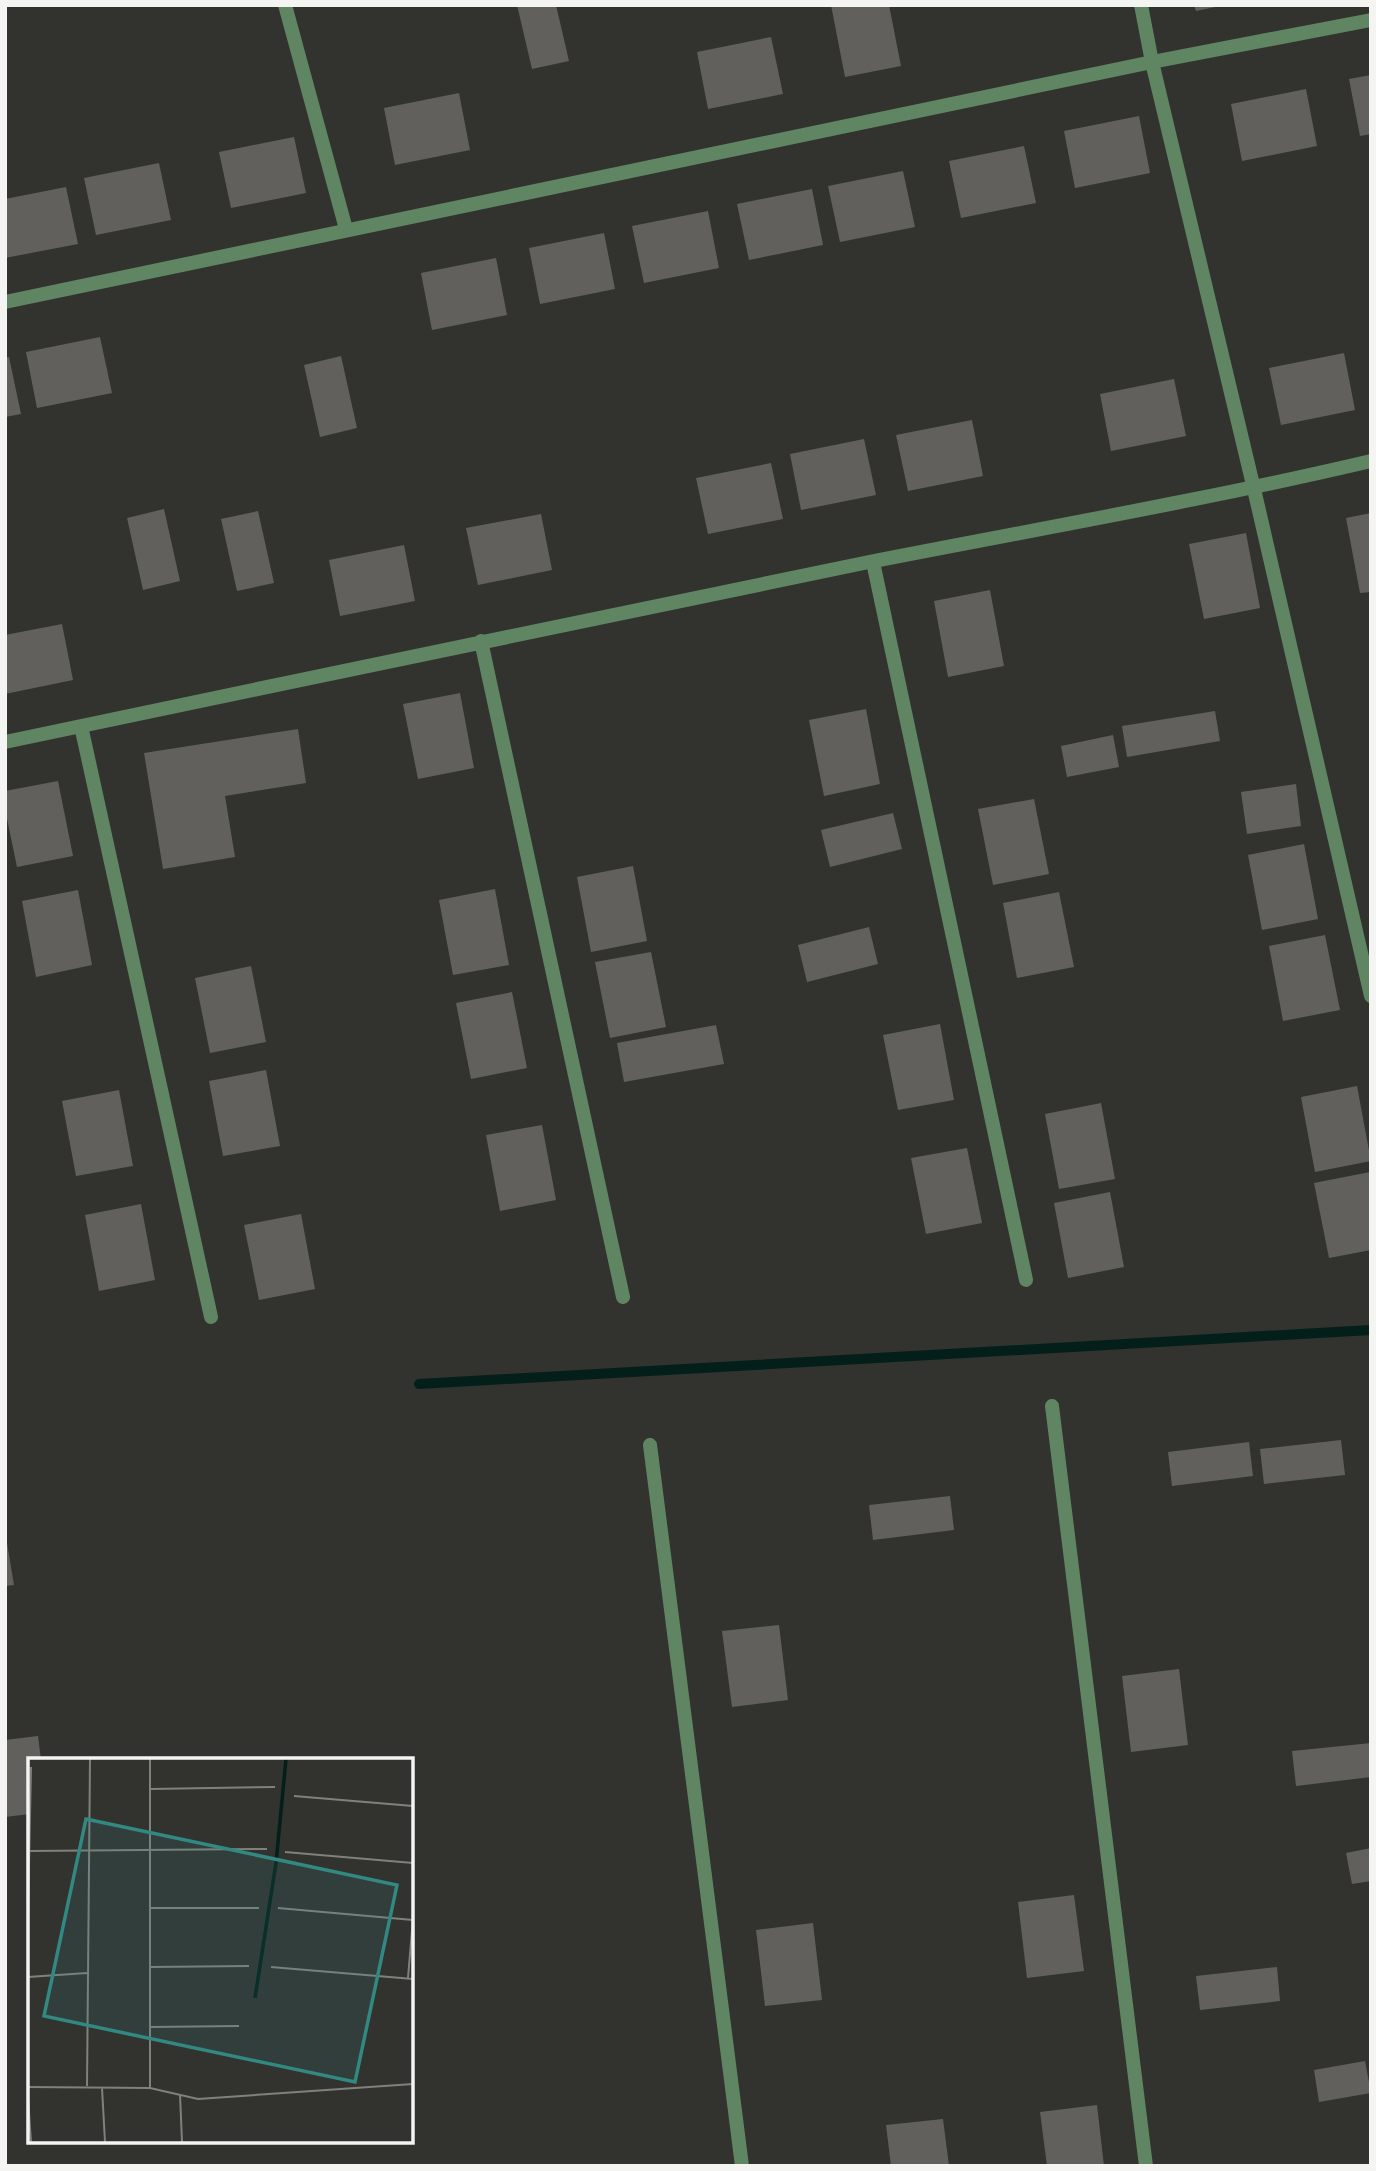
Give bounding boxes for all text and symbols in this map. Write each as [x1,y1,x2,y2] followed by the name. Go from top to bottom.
[28,1758,413,2143] inset map

